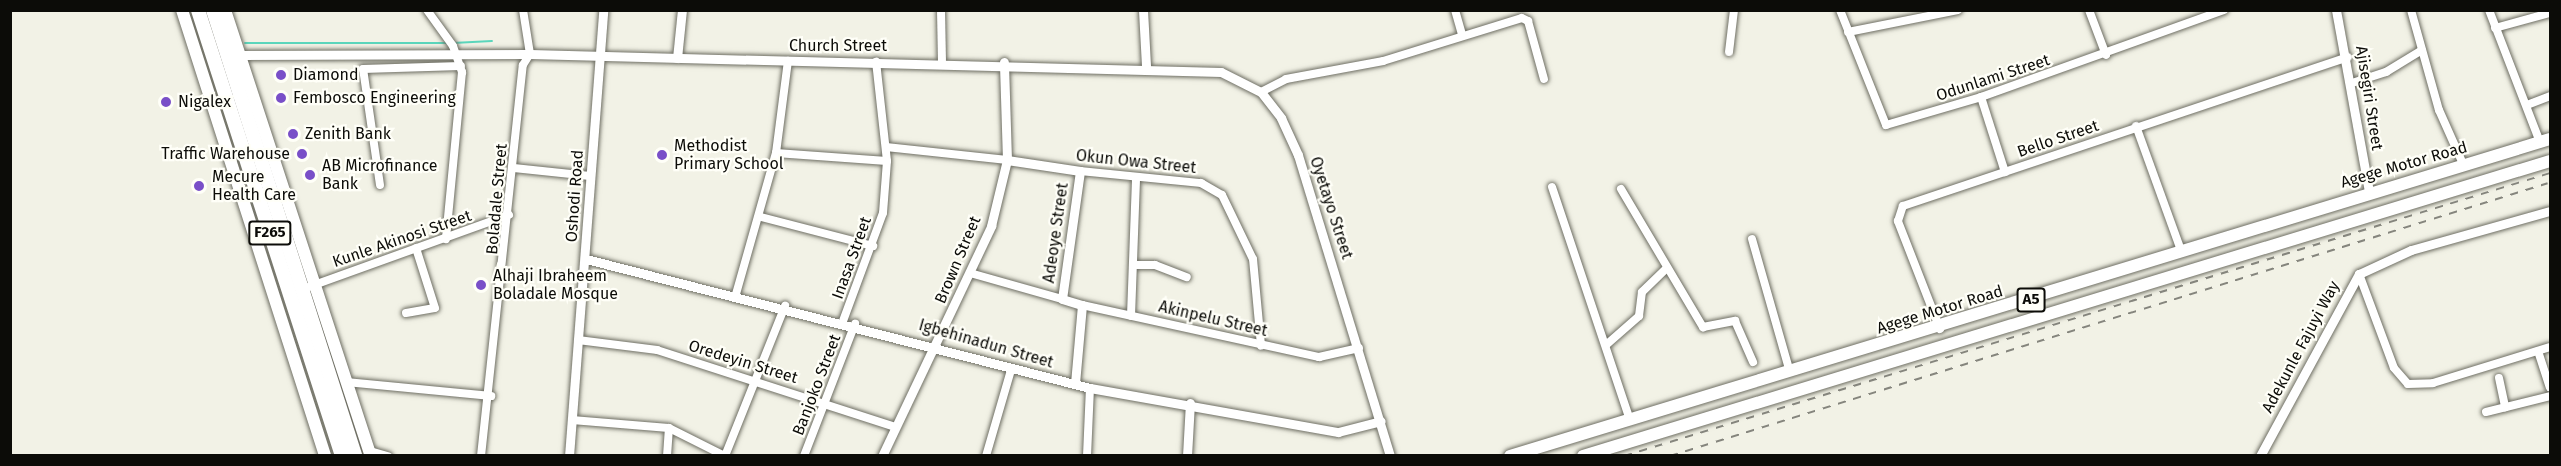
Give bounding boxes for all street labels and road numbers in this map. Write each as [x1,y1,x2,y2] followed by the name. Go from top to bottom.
[789,36,887,56] street label: Church Street
[2351,44,2387,152] street label: Ajisegiri Street
[1934,51,2052,105] street label: Odunlami Street
[2015,116,2101,162] street label: Bello Street
[2338,138,2470,192] street label: Agege Motor Road
[483,143,511,255] street label: Boladale Street
[1075,146,1197,178] street label: Okun Owa Street
[562,149,588,243] street label: Oshodi Road
[1305,154,1357,262] street label: Oyetayo Street
[1039,182,1073,284] street label: Adeoye Street
[330,206,474,272] street label: Kunle Akinosi Street
[931,213,985,307] street label: Brown Street
[828,214,876,302] street label: Inasa Street
[248,221,292,245] road number: F265
[2258,278,2344,416] street label: Adekunle Fajuyi Way
[1875,282,2005,338] street label: Agege Motor Road
[2016,288,2046,312] road number: A5
[1157,297,1269,341] street label: Akinpelu Street
[916,316,1056,372] street label: Igbehinadun Street
[789,332,845,438] street label: Banjoko Street
[686,336,800,388] street label: Oredeyin Street

